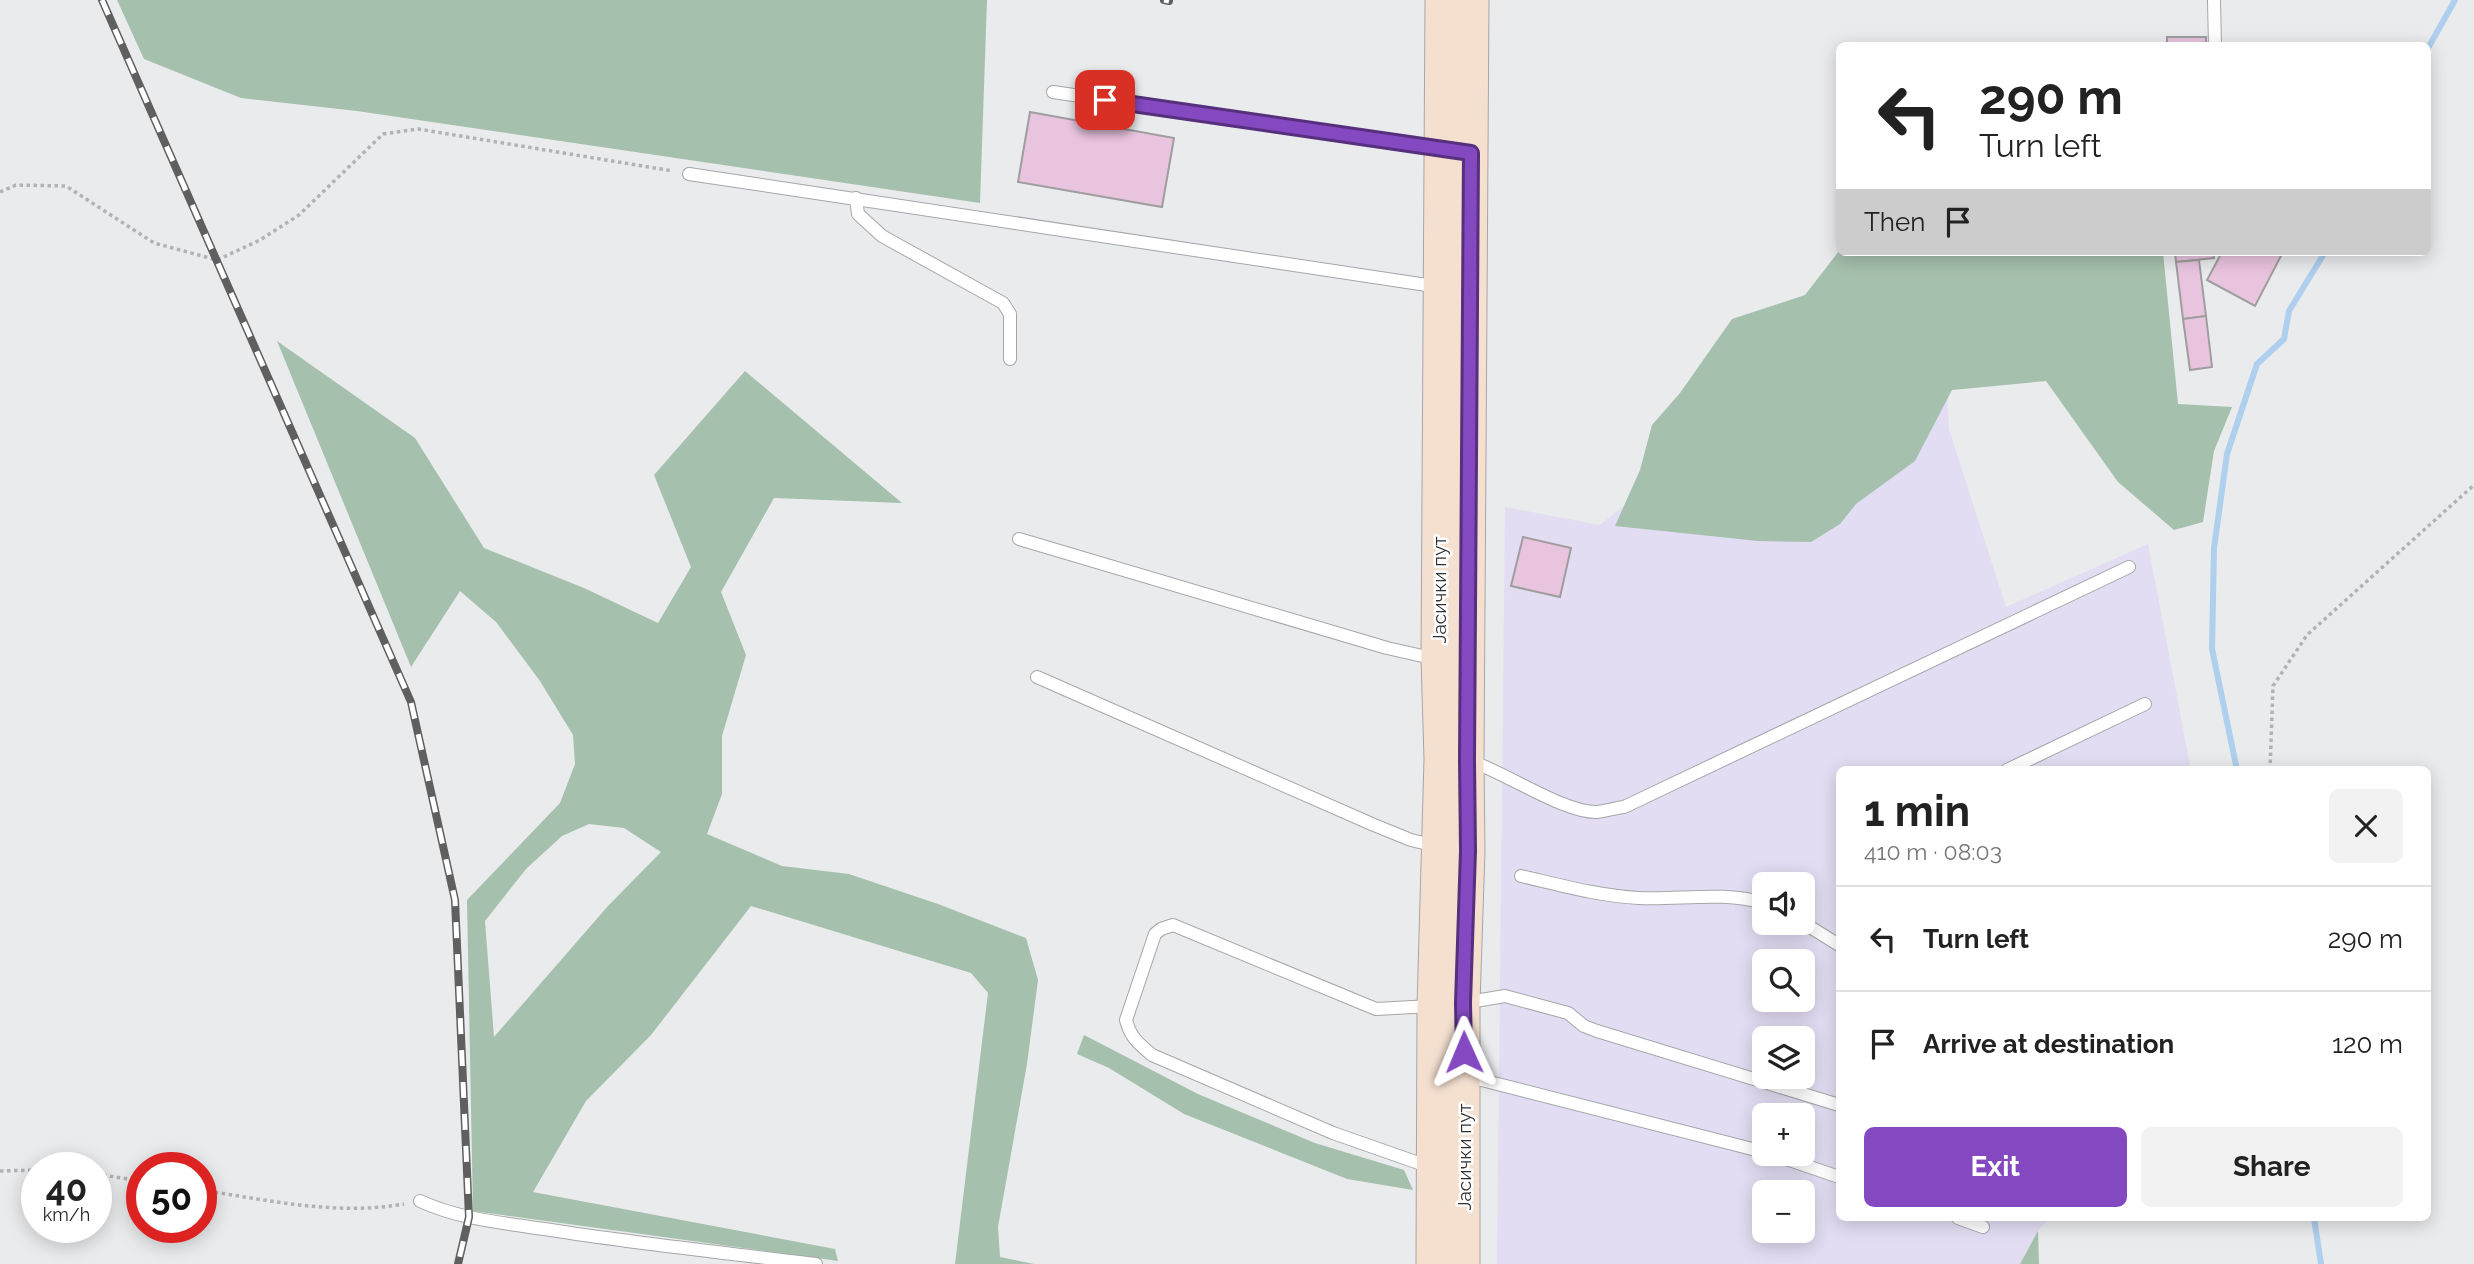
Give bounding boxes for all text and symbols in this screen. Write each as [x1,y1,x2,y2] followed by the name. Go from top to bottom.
[1979,68,2123,125] text: 290 m
[1075,70,1135,130] pin
[1864,70,1955,161] icon: left
[1086,81,1124,119] icon: arrive
[1979,127,2101,164] text: Turn left
[1939,203,1977,241] icon: arrive
[1864,207,1925,237] text: Then
[1428,536,1450,644] street label: Јасички пут
[1864,787,1970,836] text: 1 min
[2329,789,2403,863] button: close
[1864,838,2002,865] text: 410 m · 08:03
[1752,872,1815,1243] map controls
[1752,872,1815,935] button: sound
[1864,920,1902,958] icon: left
[1923,924,2029,954] text: Turn left
[2328,924,2403,954] text: 290 m
[1752,949,1815,1012] button: search
[1427,1015,1501,1089] position arrow
[1864,1025,1902,1063] icon: arrive
[1752,1026,1815,1089] button: layers
[1923,1029,2174,1059] text: Arrive at destination
[2332,1029,2403,1059] text: 120 m
[1453,1103,1475,1211] street label: Јасички пут
[1752,1103,1815,1166] button: +
[1864,1127,2127,1207] button: Exit
[2141,1127,2403,1207] button: Share
[126,1152,217,1243] speed limit sign: 50
[46,1168,87,1209] text: 40
[1752,1180,1815,1243] button: −
[43,1204,90,1225] text: km/h

